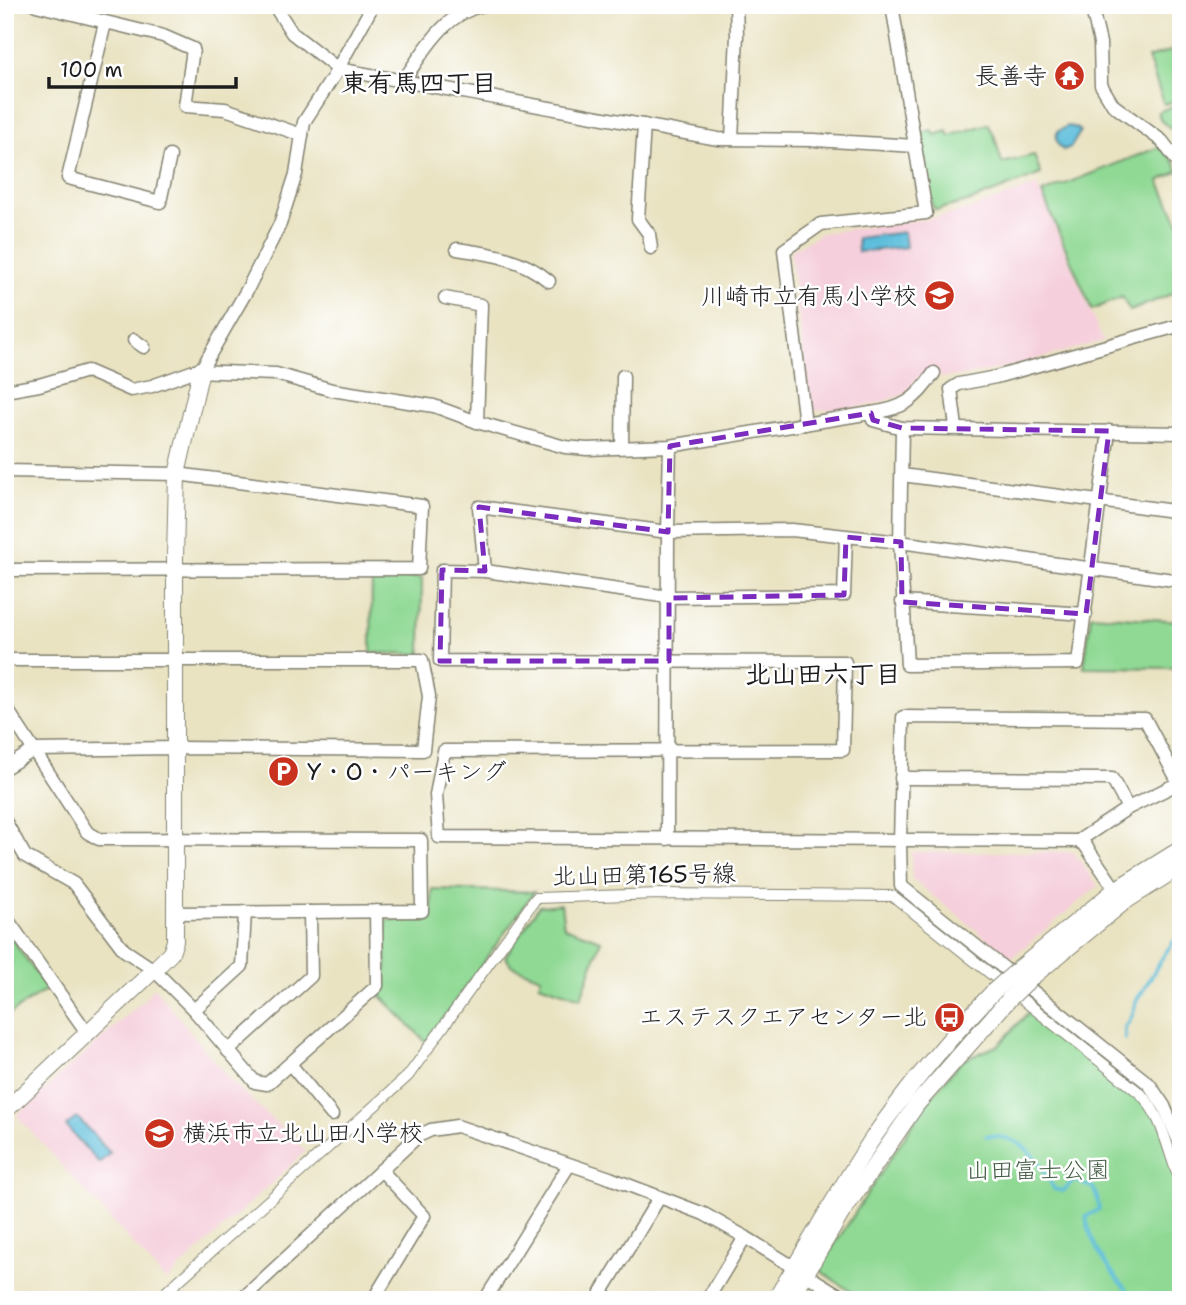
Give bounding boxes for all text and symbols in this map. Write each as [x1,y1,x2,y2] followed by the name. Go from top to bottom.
[49,46,236,90] scale bar
[60,56,123,84] text: 100 m
[1053,59,1087,93] temple icon: 長善寺
[975,60,1047,92] place label: 長善寺
[341,65,497,100] district label: 東有馬四丁目
[923,279,957,313] school or university icon: 川崎市立有馬小学校
[701,280,917,312] place label: 川崎市立有馬小学校
[745,656,901,691] district label: 北山田六丁目
[267,755,301,789] parking icon: Y・O・パーキング
[307,756,507,788] place label: Y・O・パーキング
[552,857,736,893] street label: 北山田第165号線
[933,1000,967,1034] bus stop icon: エステスクエアセンター北
[639,1001,927,1033] place label: エステスクエアセンター北
[143,1116,177,1150] school or university icon: 横浜市立北山田小学校
[183,1117,423,1149] place label: 横浜市立北山田小学校
[966,1154,1110,1186] park label: 山田富士公園

